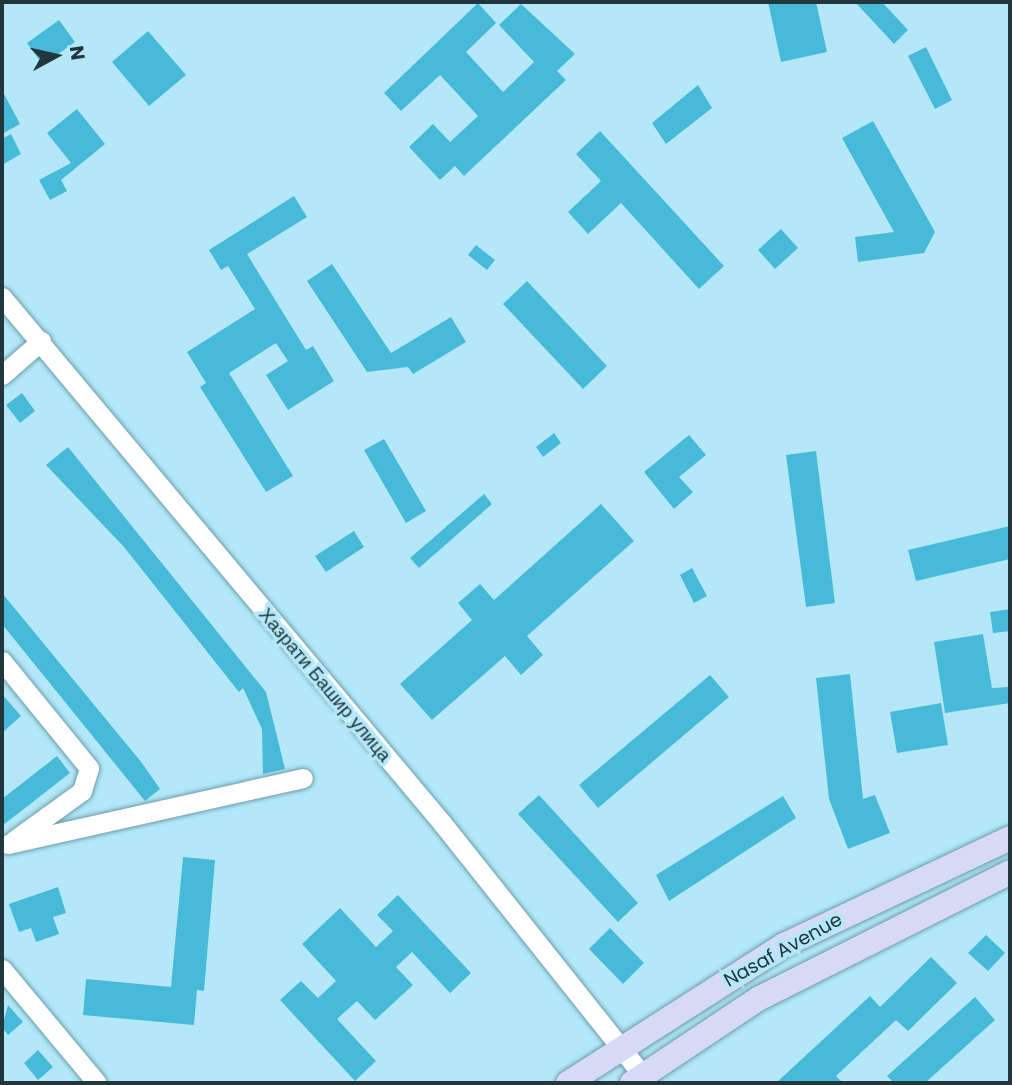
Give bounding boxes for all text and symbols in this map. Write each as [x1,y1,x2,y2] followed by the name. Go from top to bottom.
[21,21,91,91] north arrow
[63,44,92,62] text: N
[254,604,396,766] street label: Хазрати Башир улица
[720,908,846,992] street label: Nasaf Avenue

